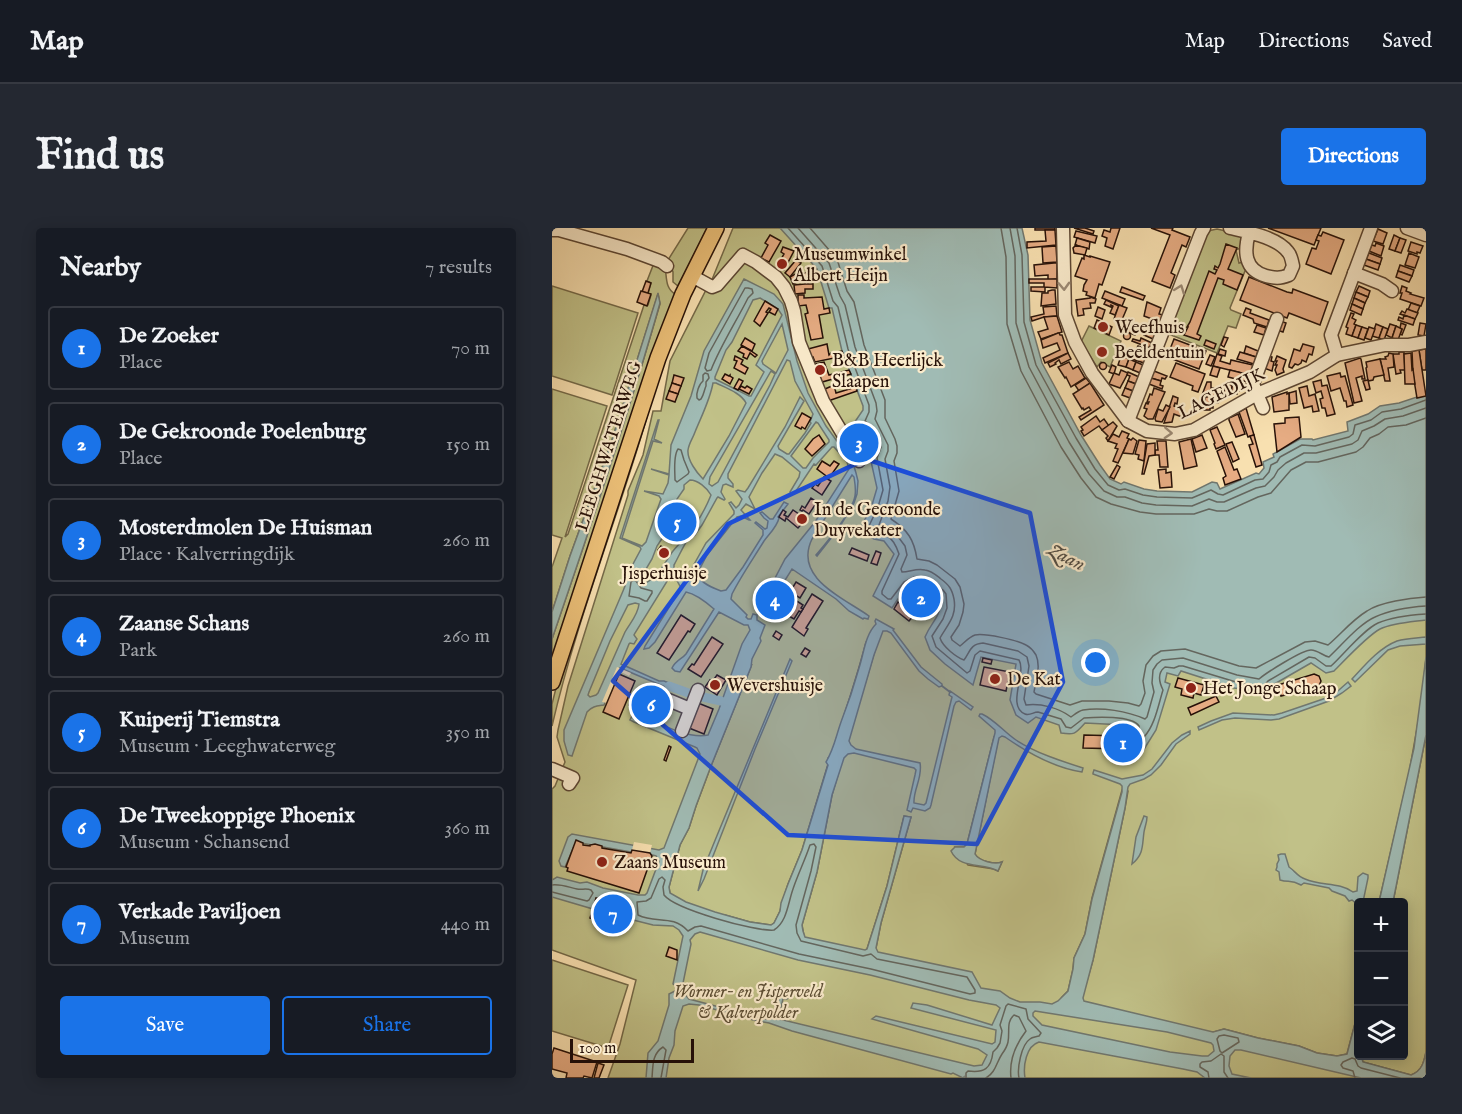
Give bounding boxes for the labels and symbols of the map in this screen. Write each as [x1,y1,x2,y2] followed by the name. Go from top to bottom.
[793,244,907,288] place label: Museumwinkel Albert Heijn
[775,257,789,271] marker: Museumwinkel Albert Heijn
[1058,282,1071,291] one-way arrow
[1172,284,1185,294] one-way arrow
[1115,317,1184,340] place label: Weefhuis
[1096,320,1110,334] marker: Weefhuis
[1114,342,1205,365] place label: Beeldentuin
[1095,345,1109,359] marker: Beeldentuin
[832,350,943,394] place label: B&B Heerlijck Slaapen
[571,358,648,535] street label: LEEGHWATERWEG
[813,363,827,377] marker: B&B Heerlijck Slaapen
[1174,363,1270,425] street label: LAGEDIJK
[840,420,878,466] pin: 3
[1163,427,1172,440] one-way arrow
[814,499,941,543] place label: In de Gecroonde Duyvekater
[658,500,696,544] pin: 5
[795,512,809,526] marker: In de Gecroonde Duyvekater
[1041,537,1089,578] water label: Zaan
[657,546,671,560] marker: Jisperhuisje
[619,563,707,586] place label: Jisperhuisje
[902,576,940,620] pin: 2
[756,578,794,622] pin: 4
[1081,648,1110,677] your location
[1007,669,1061,692] place label: De Kat
[988,672,1002,686] marker: De Kat
[727,675,823,698] place label: Wevershuisje
[708,678,722,692] marker: Wevershuisje
[1203,678,1337,701] place label: Het Jonge Schaap
[1184,681,1198,695] marker: Het Jonge Schaap
[632,682,670,728] pin: 6
[1104,720,1142,766] pin: 1
[614,852,726,875] place label: Zaans Museum
[595,855,609,869] marker: Zaans Museum
[594,892,632,936] pin: 7
[673,981,824,1025] park label: Wormer- en Jisperveld & Kalverpolder
[570,1036,694,1064] scale bar

